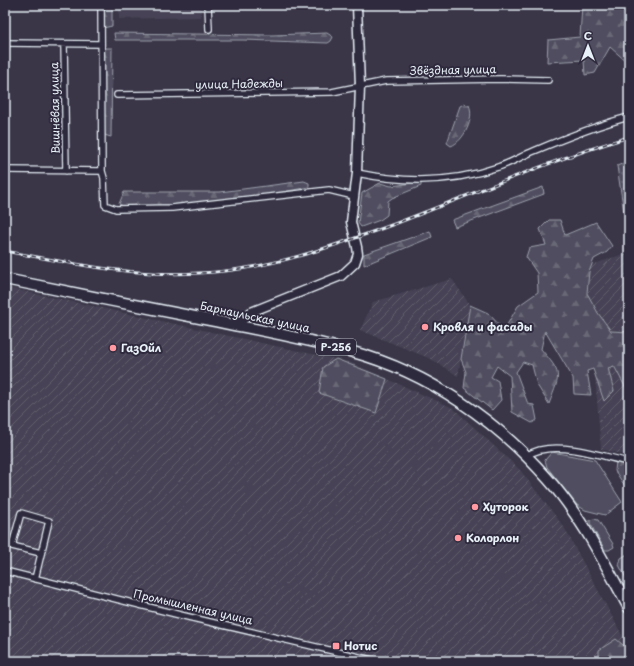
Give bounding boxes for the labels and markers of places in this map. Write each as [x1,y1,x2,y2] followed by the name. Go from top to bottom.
[433,318,533,335] place label: Кровля и фасады
[420,322,430,332] marker: Кровля и фасады
[121,339,161,356] place label: ГазОйл
[108,343,118,353] marker: ГазОйл
[483,498,530,515] place label: Хуторок
[470,502,480,512] marker: Хуторок
[466,529,519,546] place label: Колорлон
[453,533,463,543] marker: Колорлон
[344,637,377,654] place label: Нотис
[331,641,341,651] marker: Нотис

